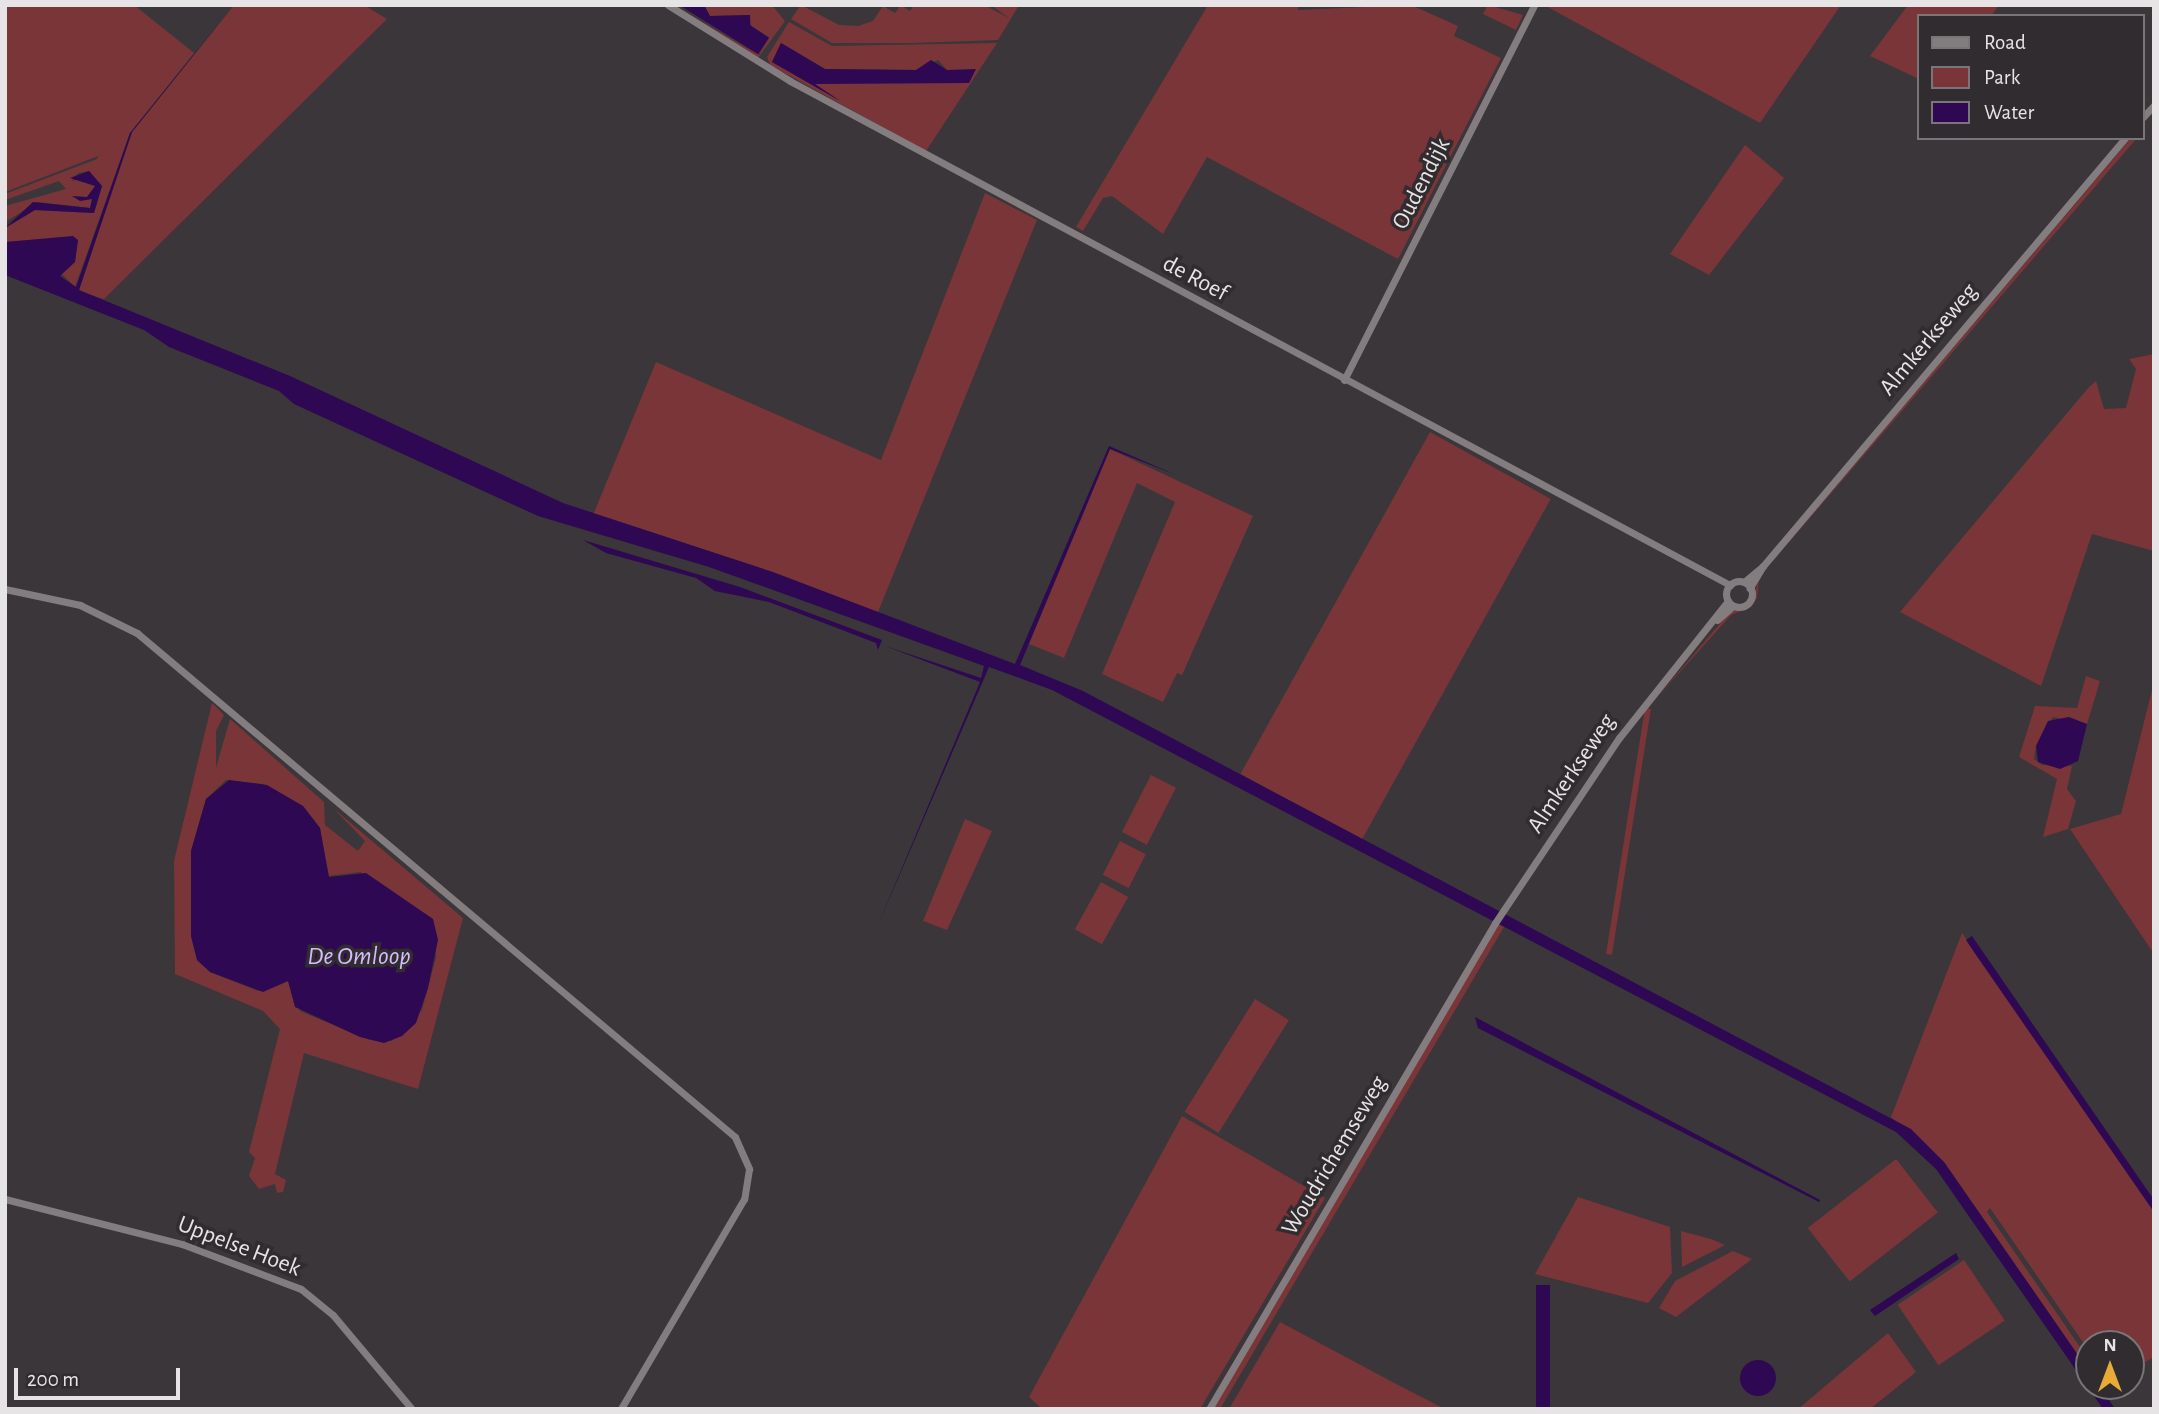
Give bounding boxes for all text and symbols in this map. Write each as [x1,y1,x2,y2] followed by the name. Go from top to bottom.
[1918,14,2145,140] legend
[1984,32,2026,53] text: Road
[1984,67,2020,88] text: Park
[1984,102,2034,123] text: Water
[1387,133,1457,235] street label: Oudendijk
[1157,250,1233,308] street label: de Roef
[1874,278,1984,402] street label: Almkerkseweg
[1522,709,1622,839] street label: Almkerkseweg
[307,941,411,973] water label: De Omloop
[1276,1071,1394,1241] street label: Woudrichemseweg
[173,1210,305,1284] street label: Uppelse Hoek
[2075,1330,2145,1400] north arrow
[2103,1336,2117,1355] text: N
[18,1354,184,1398] scale bar
[27,1369,79,1390] text: 200 m

